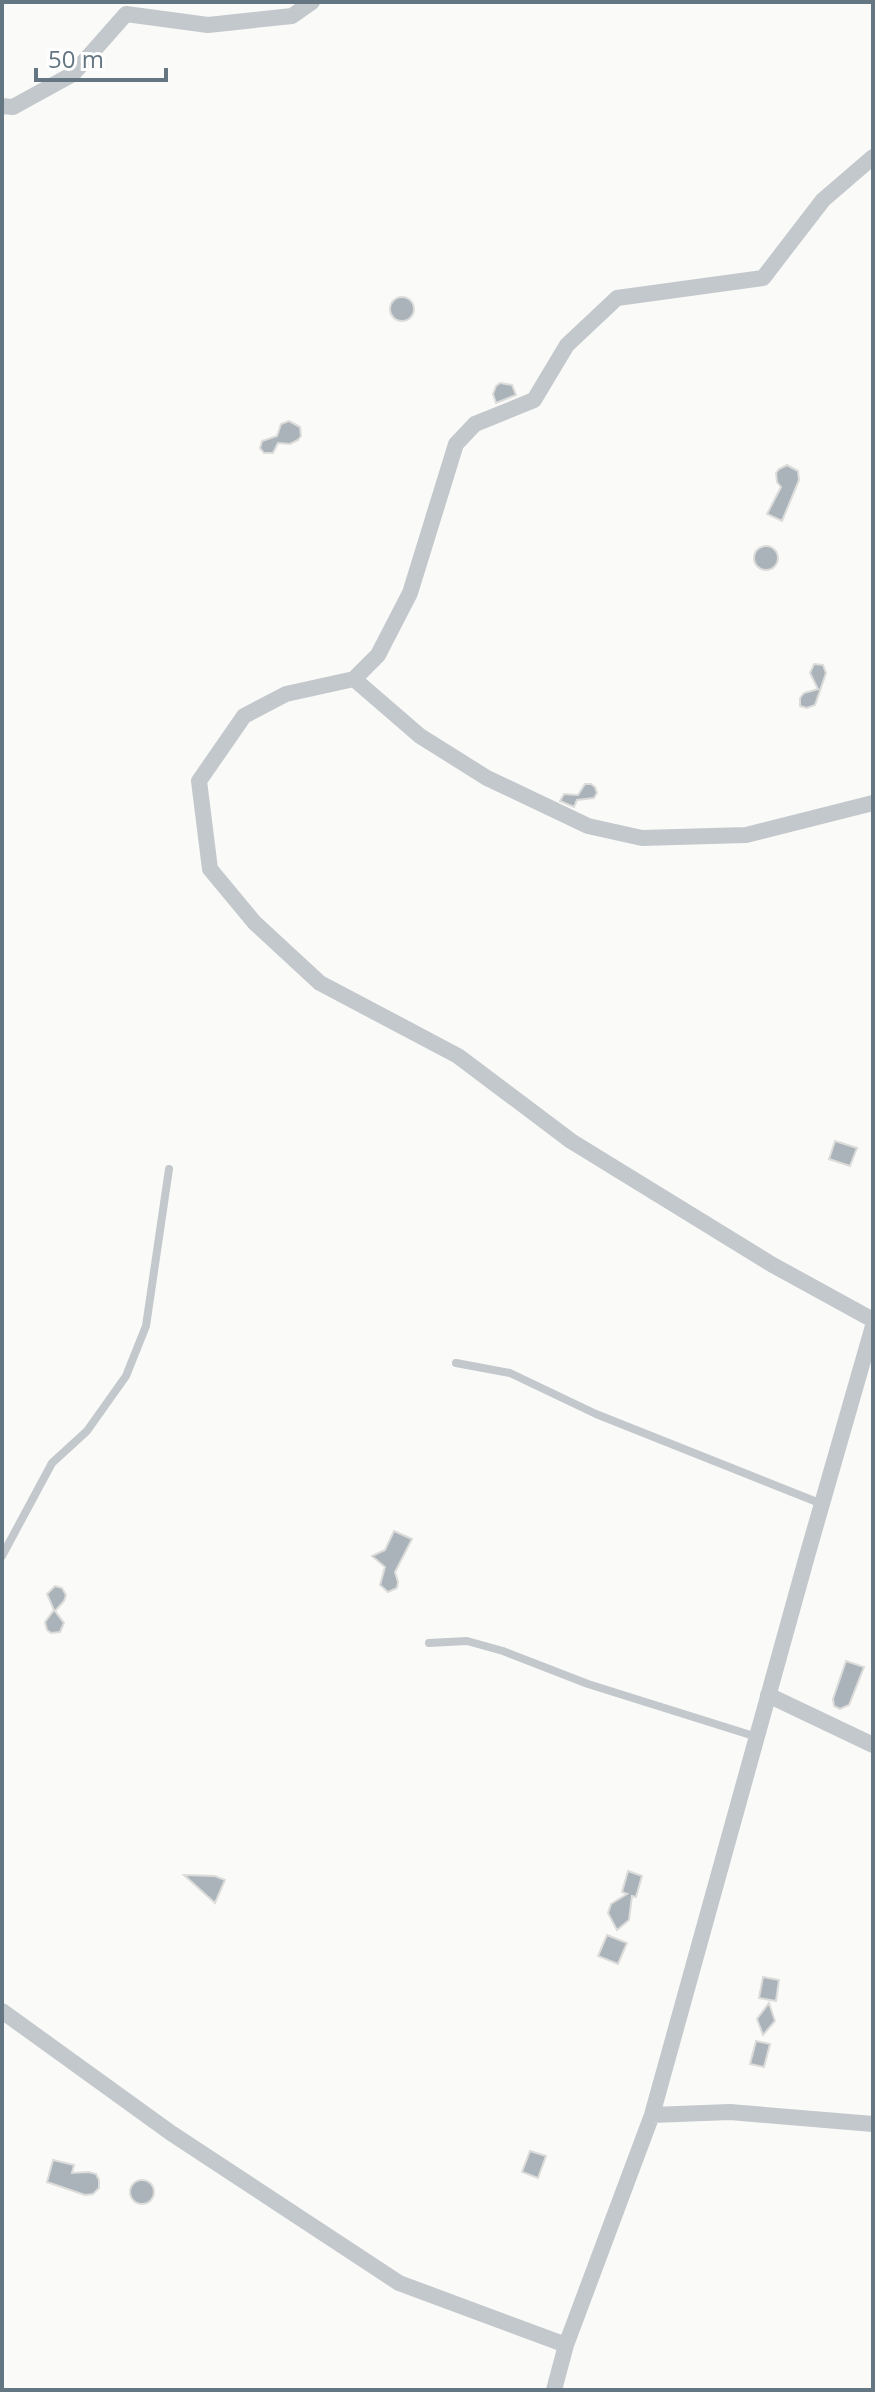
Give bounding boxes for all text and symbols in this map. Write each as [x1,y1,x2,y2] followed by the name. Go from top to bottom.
[36,32,166,82] scale bar
[48,42,104,75] text: 50 m

